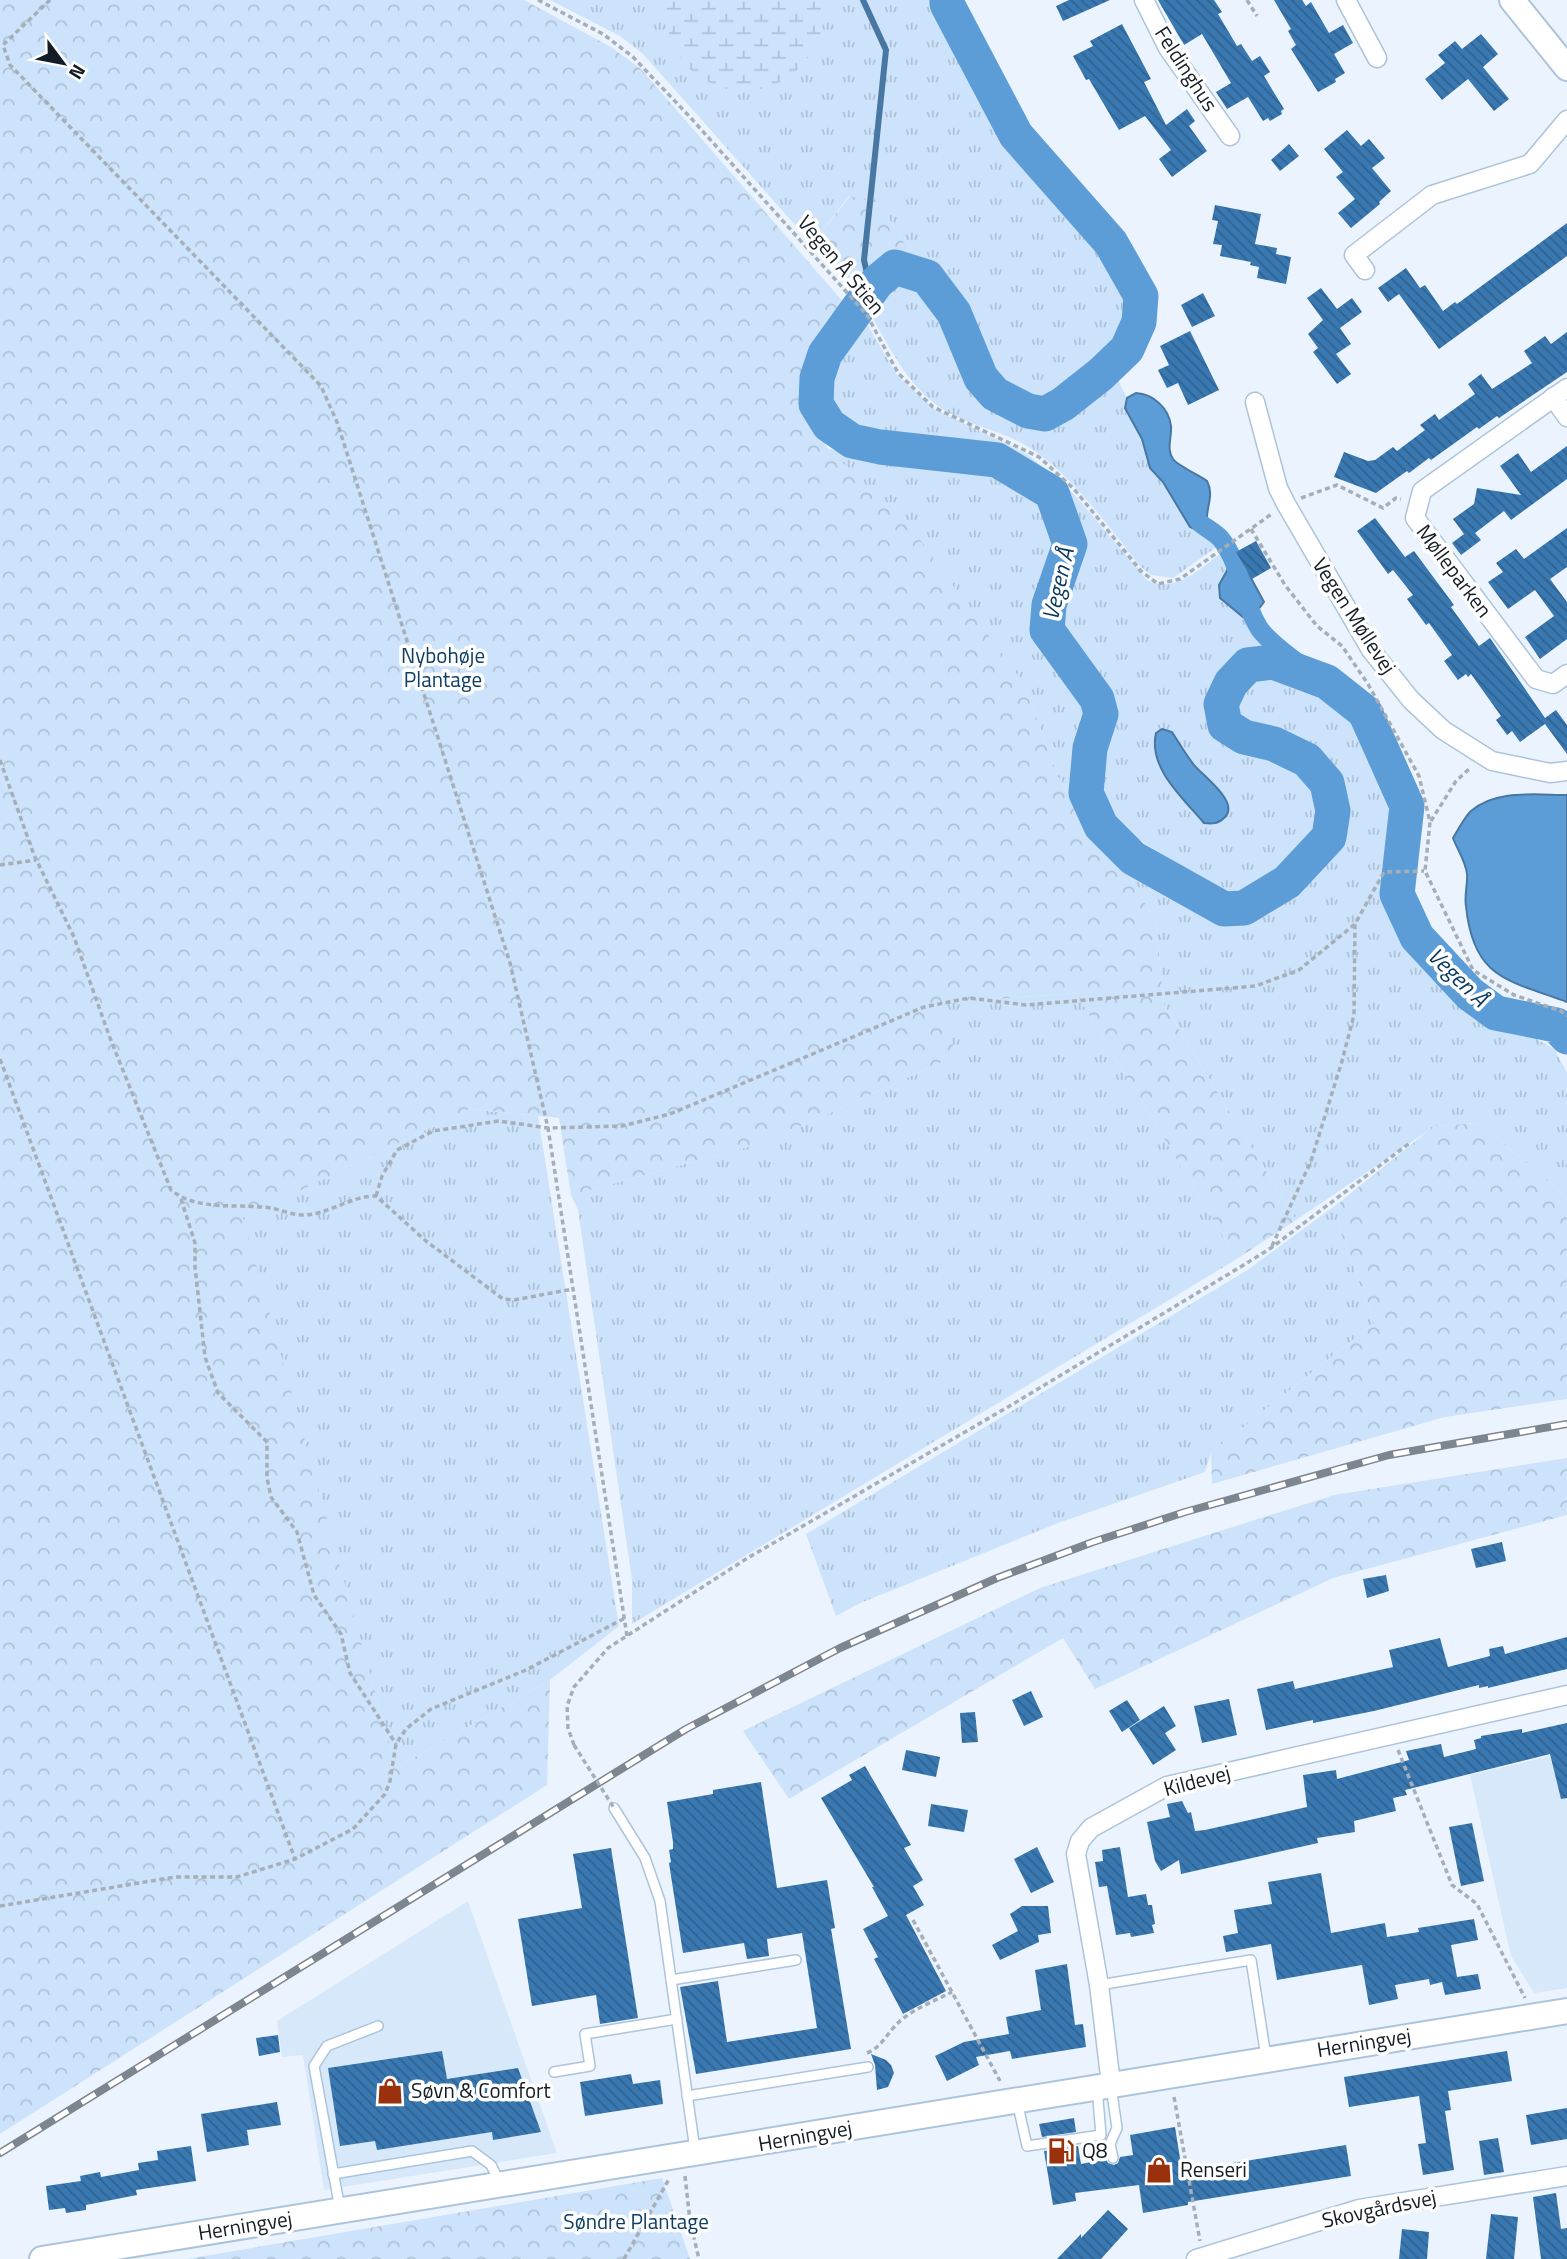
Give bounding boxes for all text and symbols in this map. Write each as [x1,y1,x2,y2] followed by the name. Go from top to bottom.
[1147,19,1226,117] street label: Feldinghus
[28,28,98,98] north arrow
[62,59,94,86] text: N
[790,207,893,321] street label: Vegen Å Stien
[1409,517,1501,624] street label: Mølleparken
[1032,544,1083,623] water label: Vegen Å
[1305,551,1405,680] street label: Vegen Møllevej
[401,639,485,695] park label: Nybohøje Plantage
[1420,939,1497,1015] water label: Vegen Å
[1160,1756,1234,1804] street label: Kildevej
[1314,2019,1413,2065] street label: Herningvej
[411,2074,551,2106] place label: Søvn & Comfort
[375,2076,405,2106] shop icon: Søvn & Comfort
[755,2111,854,2159] street label: Herningvej
[1082,2134,1108,2166] place label: Q8
[1046,2136,1076,2166] fuel station icon: Q8
[1180,2153,1247,2185] place label: Renseri
[1144,2155,1174,2185] shop icon: Renseri
[1319,2180,1439,2236] street label: Skovgårdsvej
[195,2202,294,2248] street label: Herningvej
[563,2205,709,2237] park label: Søndre Plantage

